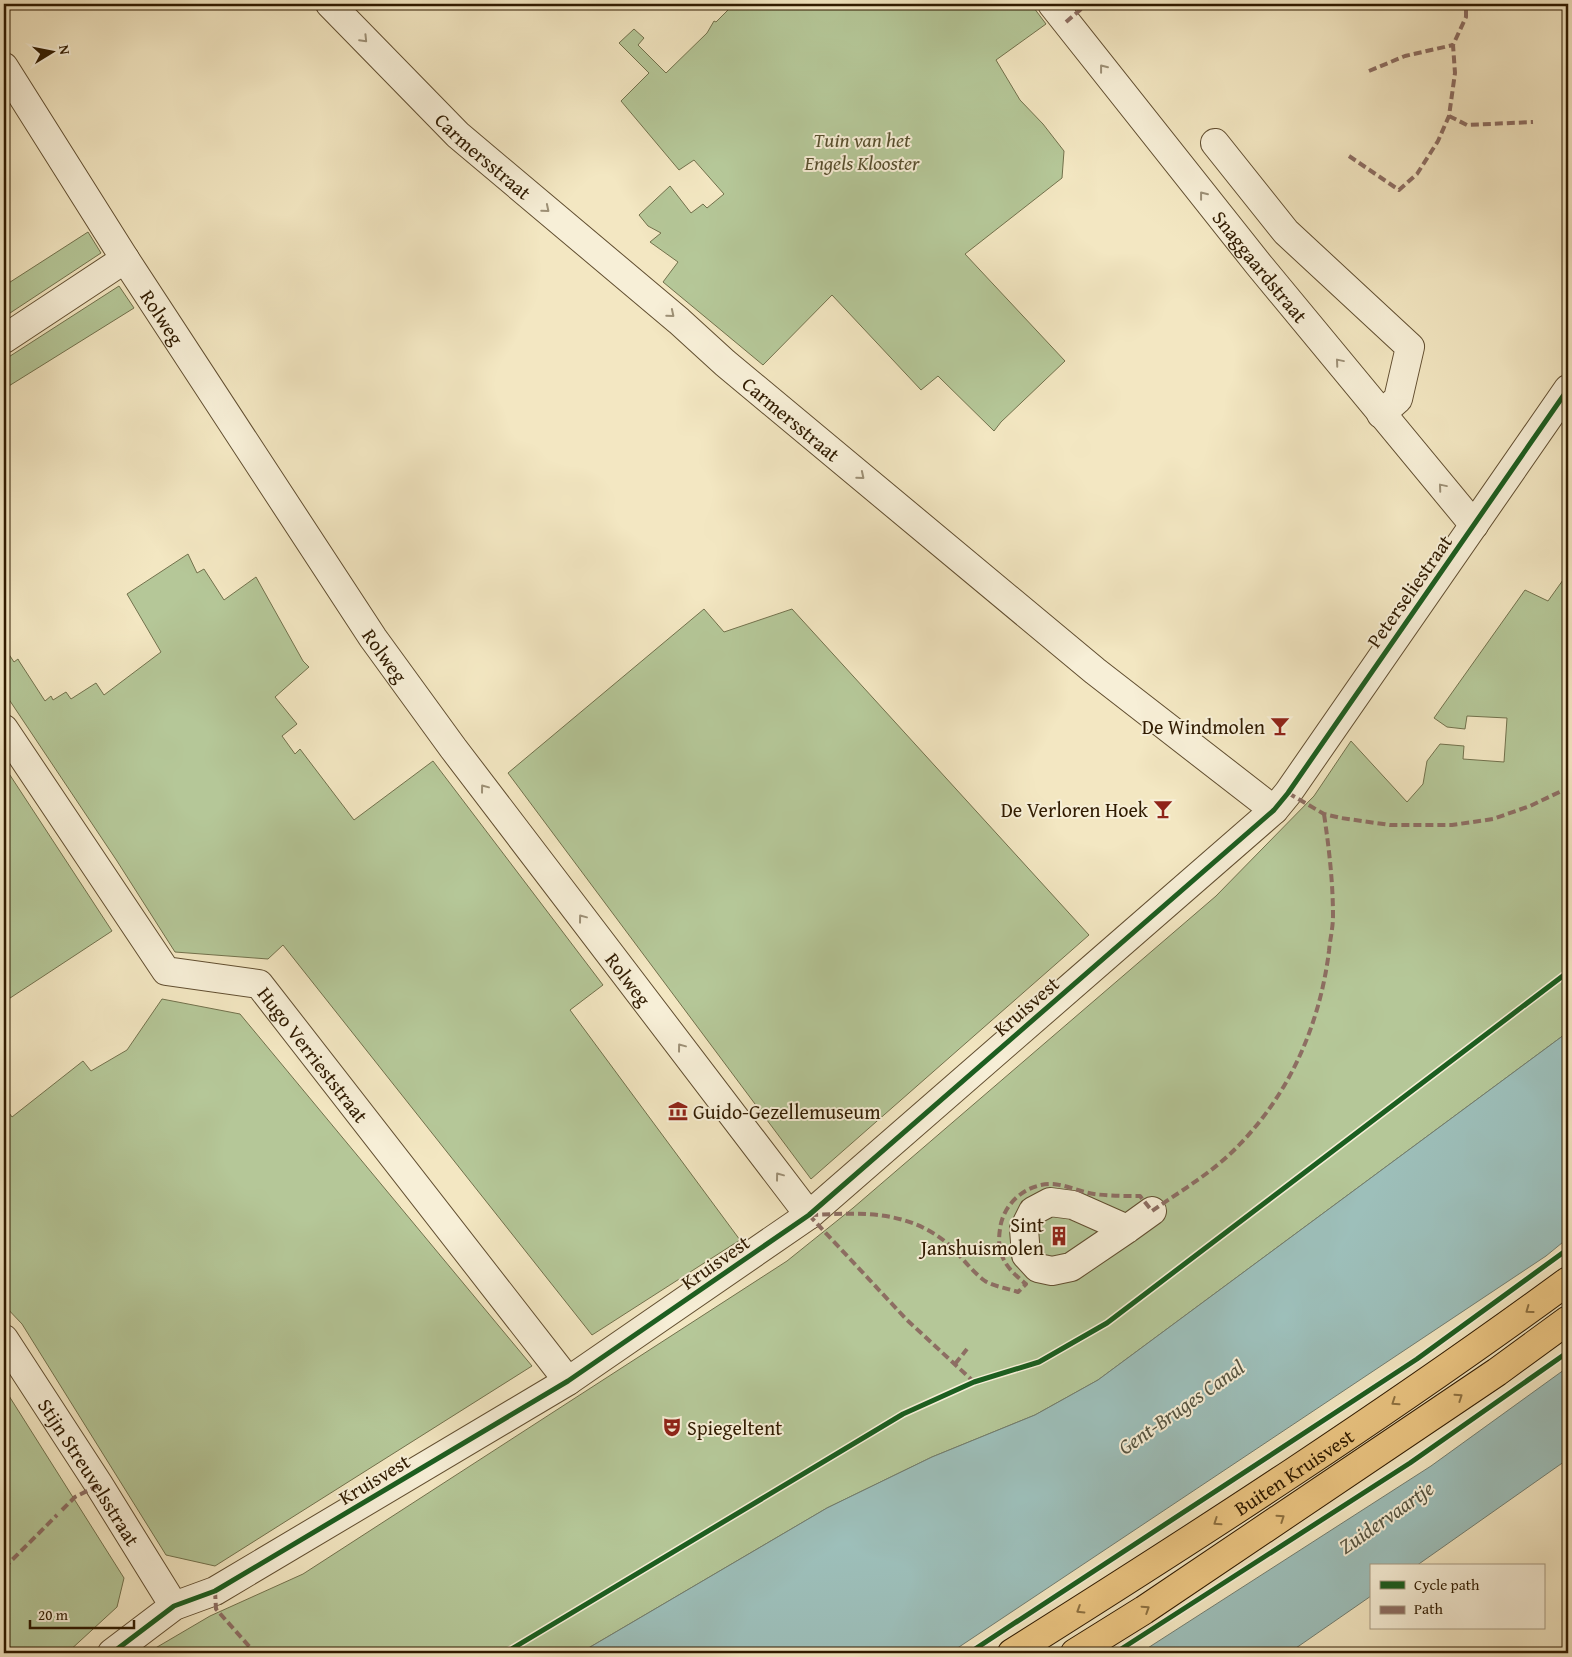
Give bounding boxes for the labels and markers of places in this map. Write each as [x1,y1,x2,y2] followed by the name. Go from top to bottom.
[1142,712,1265,741] place label: De Windmolen
[1269,715,1291,737] bar icon: De Windmolen
[1001,795,1149,824] place label: De Verloren Hoek
[1152,798,1174,820] bar icon: De Verloren Hoek
[693,1097,881,1126] place label: Guido-Gezellemuseum
[667,1100,689,1122] museum icon: Guido-Gezellemuseum
[918,1210,1044,1262] place label: Sint Janshuismolen
[1048,1225,1070,1247] building icon: Sint Janshuismolen
[687,1413,782,1442] place label: Spiegeltent
[661,1416,683,1438] theatre icon: Spiegeltent

